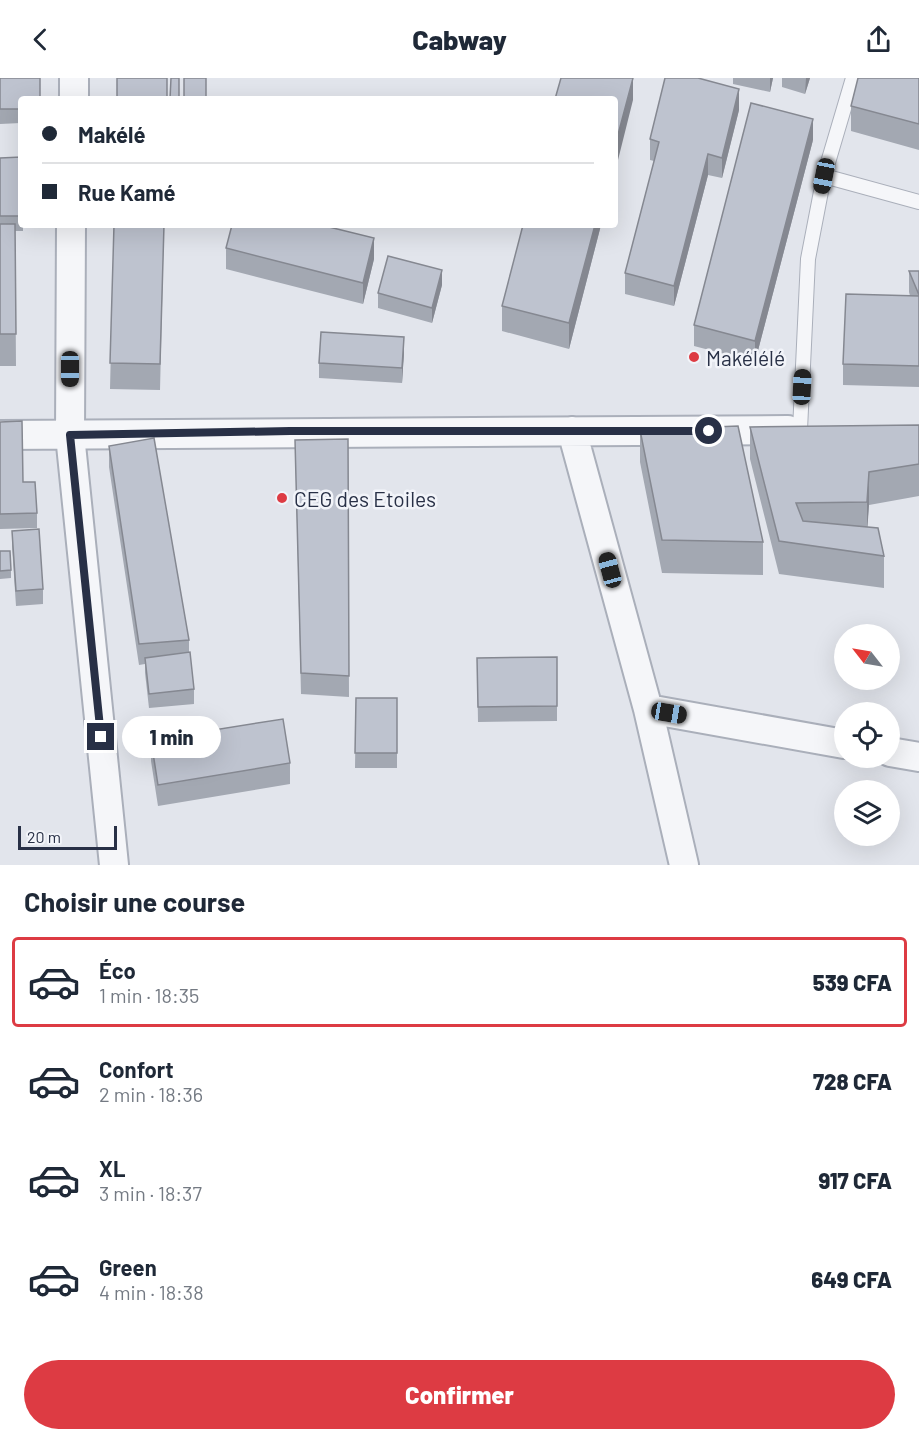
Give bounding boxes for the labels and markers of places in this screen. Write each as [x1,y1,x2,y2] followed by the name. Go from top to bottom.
[706,345,785,370] place label: Makélélé
[687,350,701,364] marker: Makélélé
[294,486,436,511] place label: CEG des Etoiles
[275,491,289,505] marker: CEG des Etoiles

